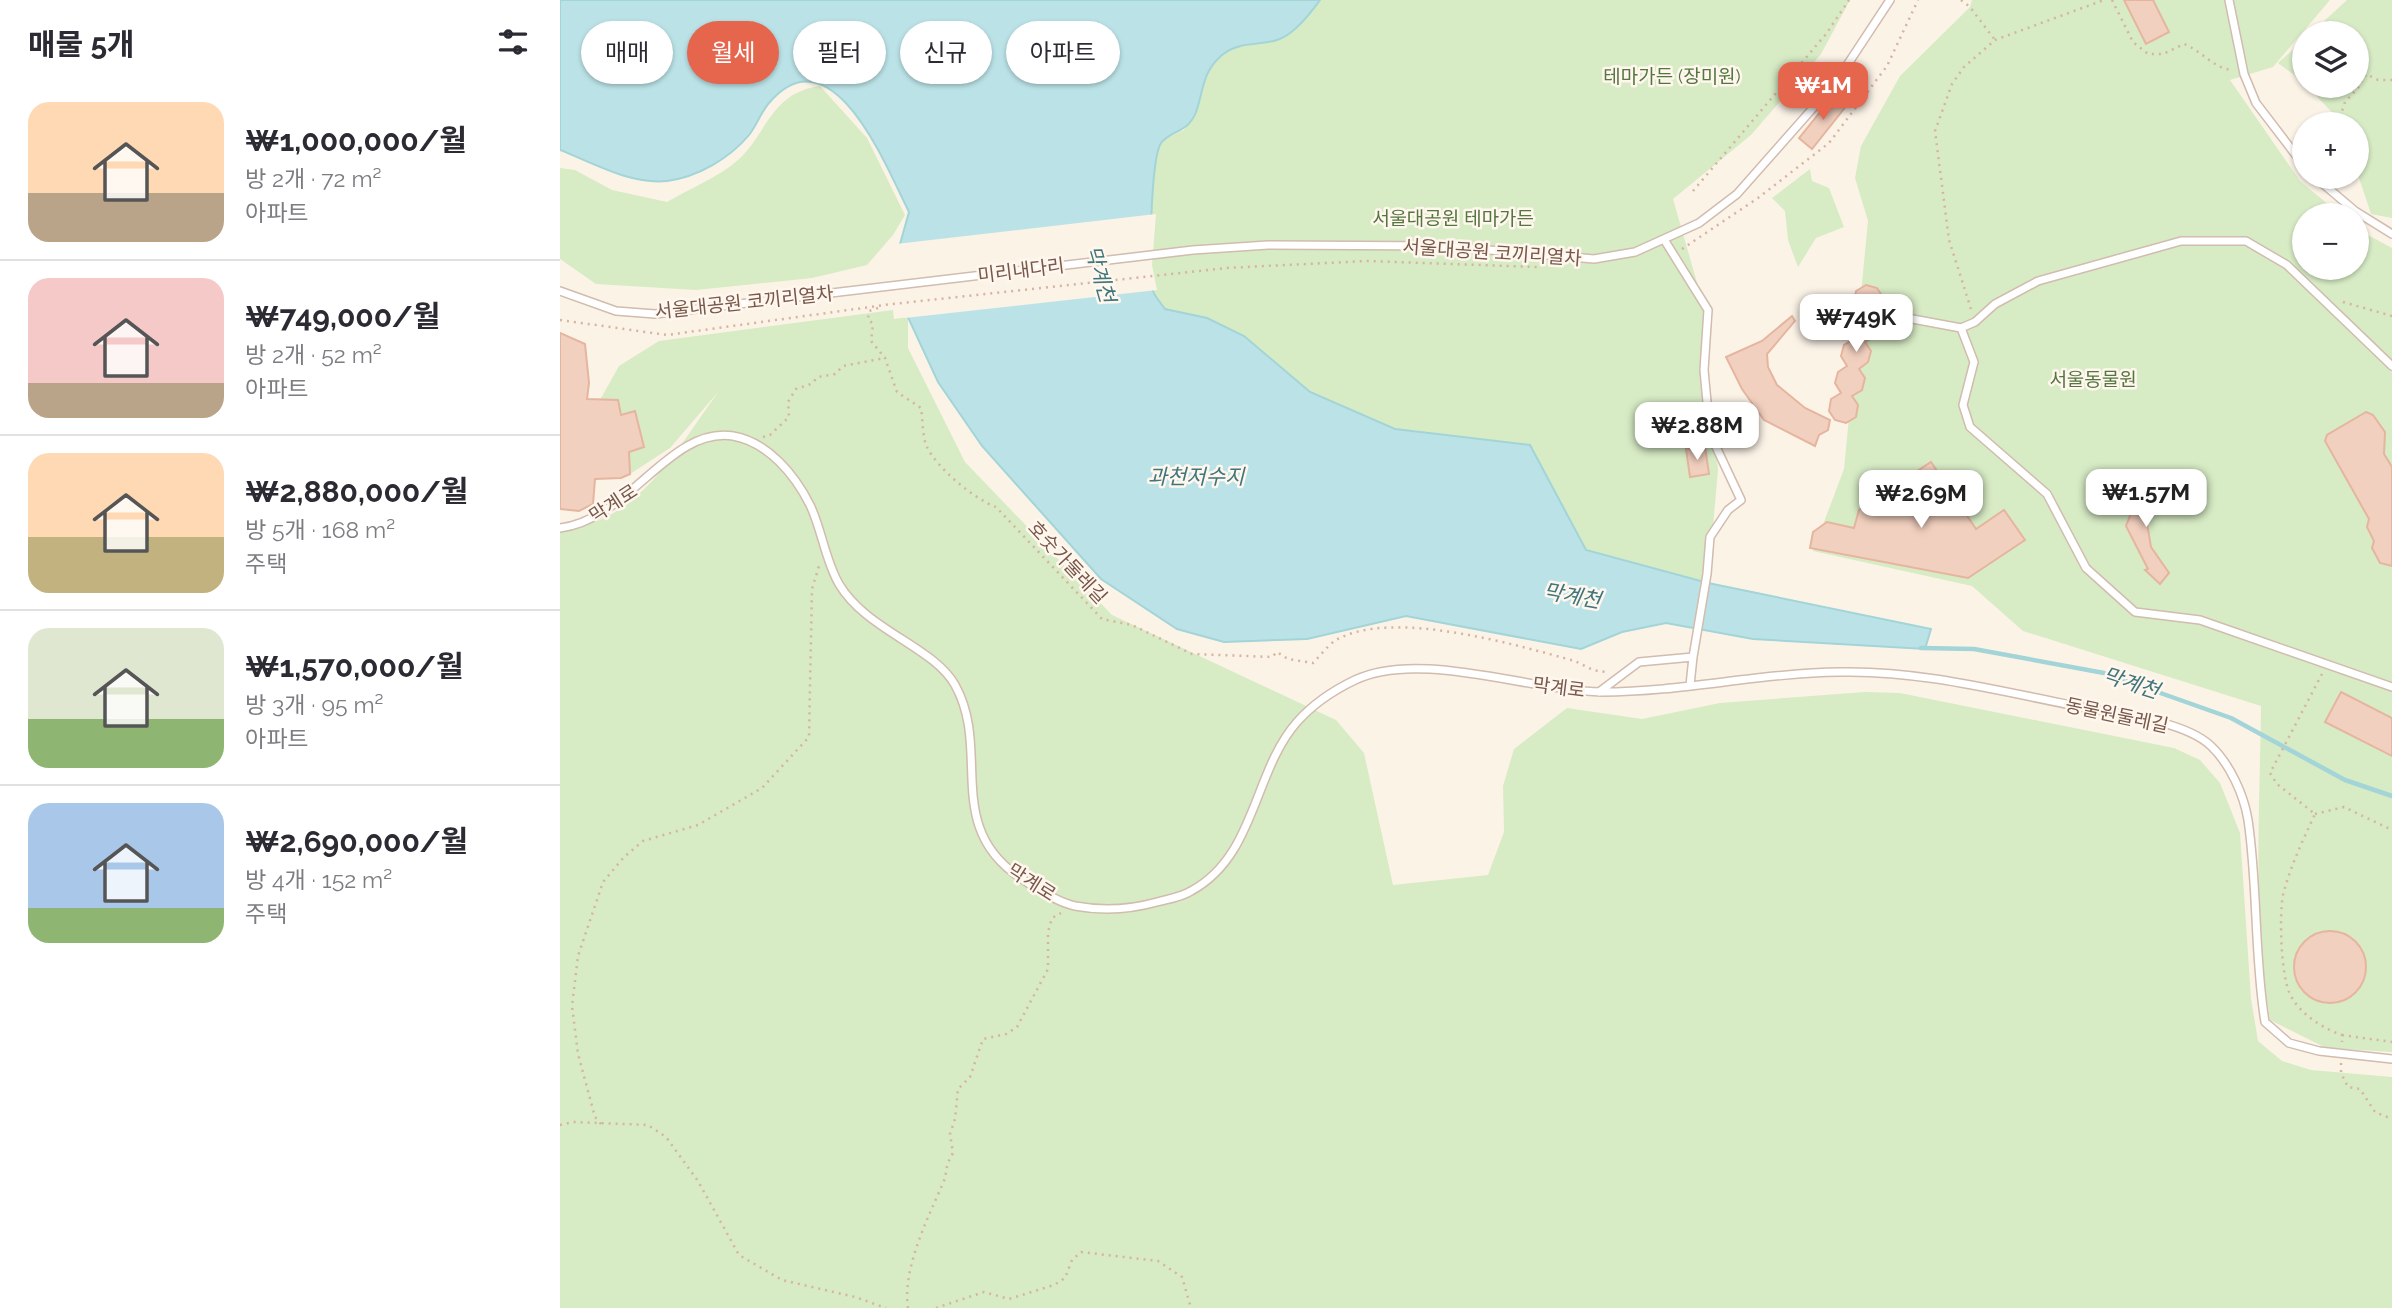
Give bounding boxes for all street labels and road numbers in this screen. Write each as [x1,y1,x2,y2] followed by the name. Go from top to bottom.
[1402,235,1582,269] street label: 서울대공원 코끼리열차
[976,254,1066,286] street label: 미리내다리
[654,282,834,322] street label: 서울대공원 코끼리열차
[585,479,641,527] street label: 막계로
[1024,516,1112,608] street label: 호숫가둘레길
[1532,673,1586,701] street label: 막계로
[2063,693,2171,737] street label: 동물원둘레길
[1004,859,1060,905] street label: 막계로

